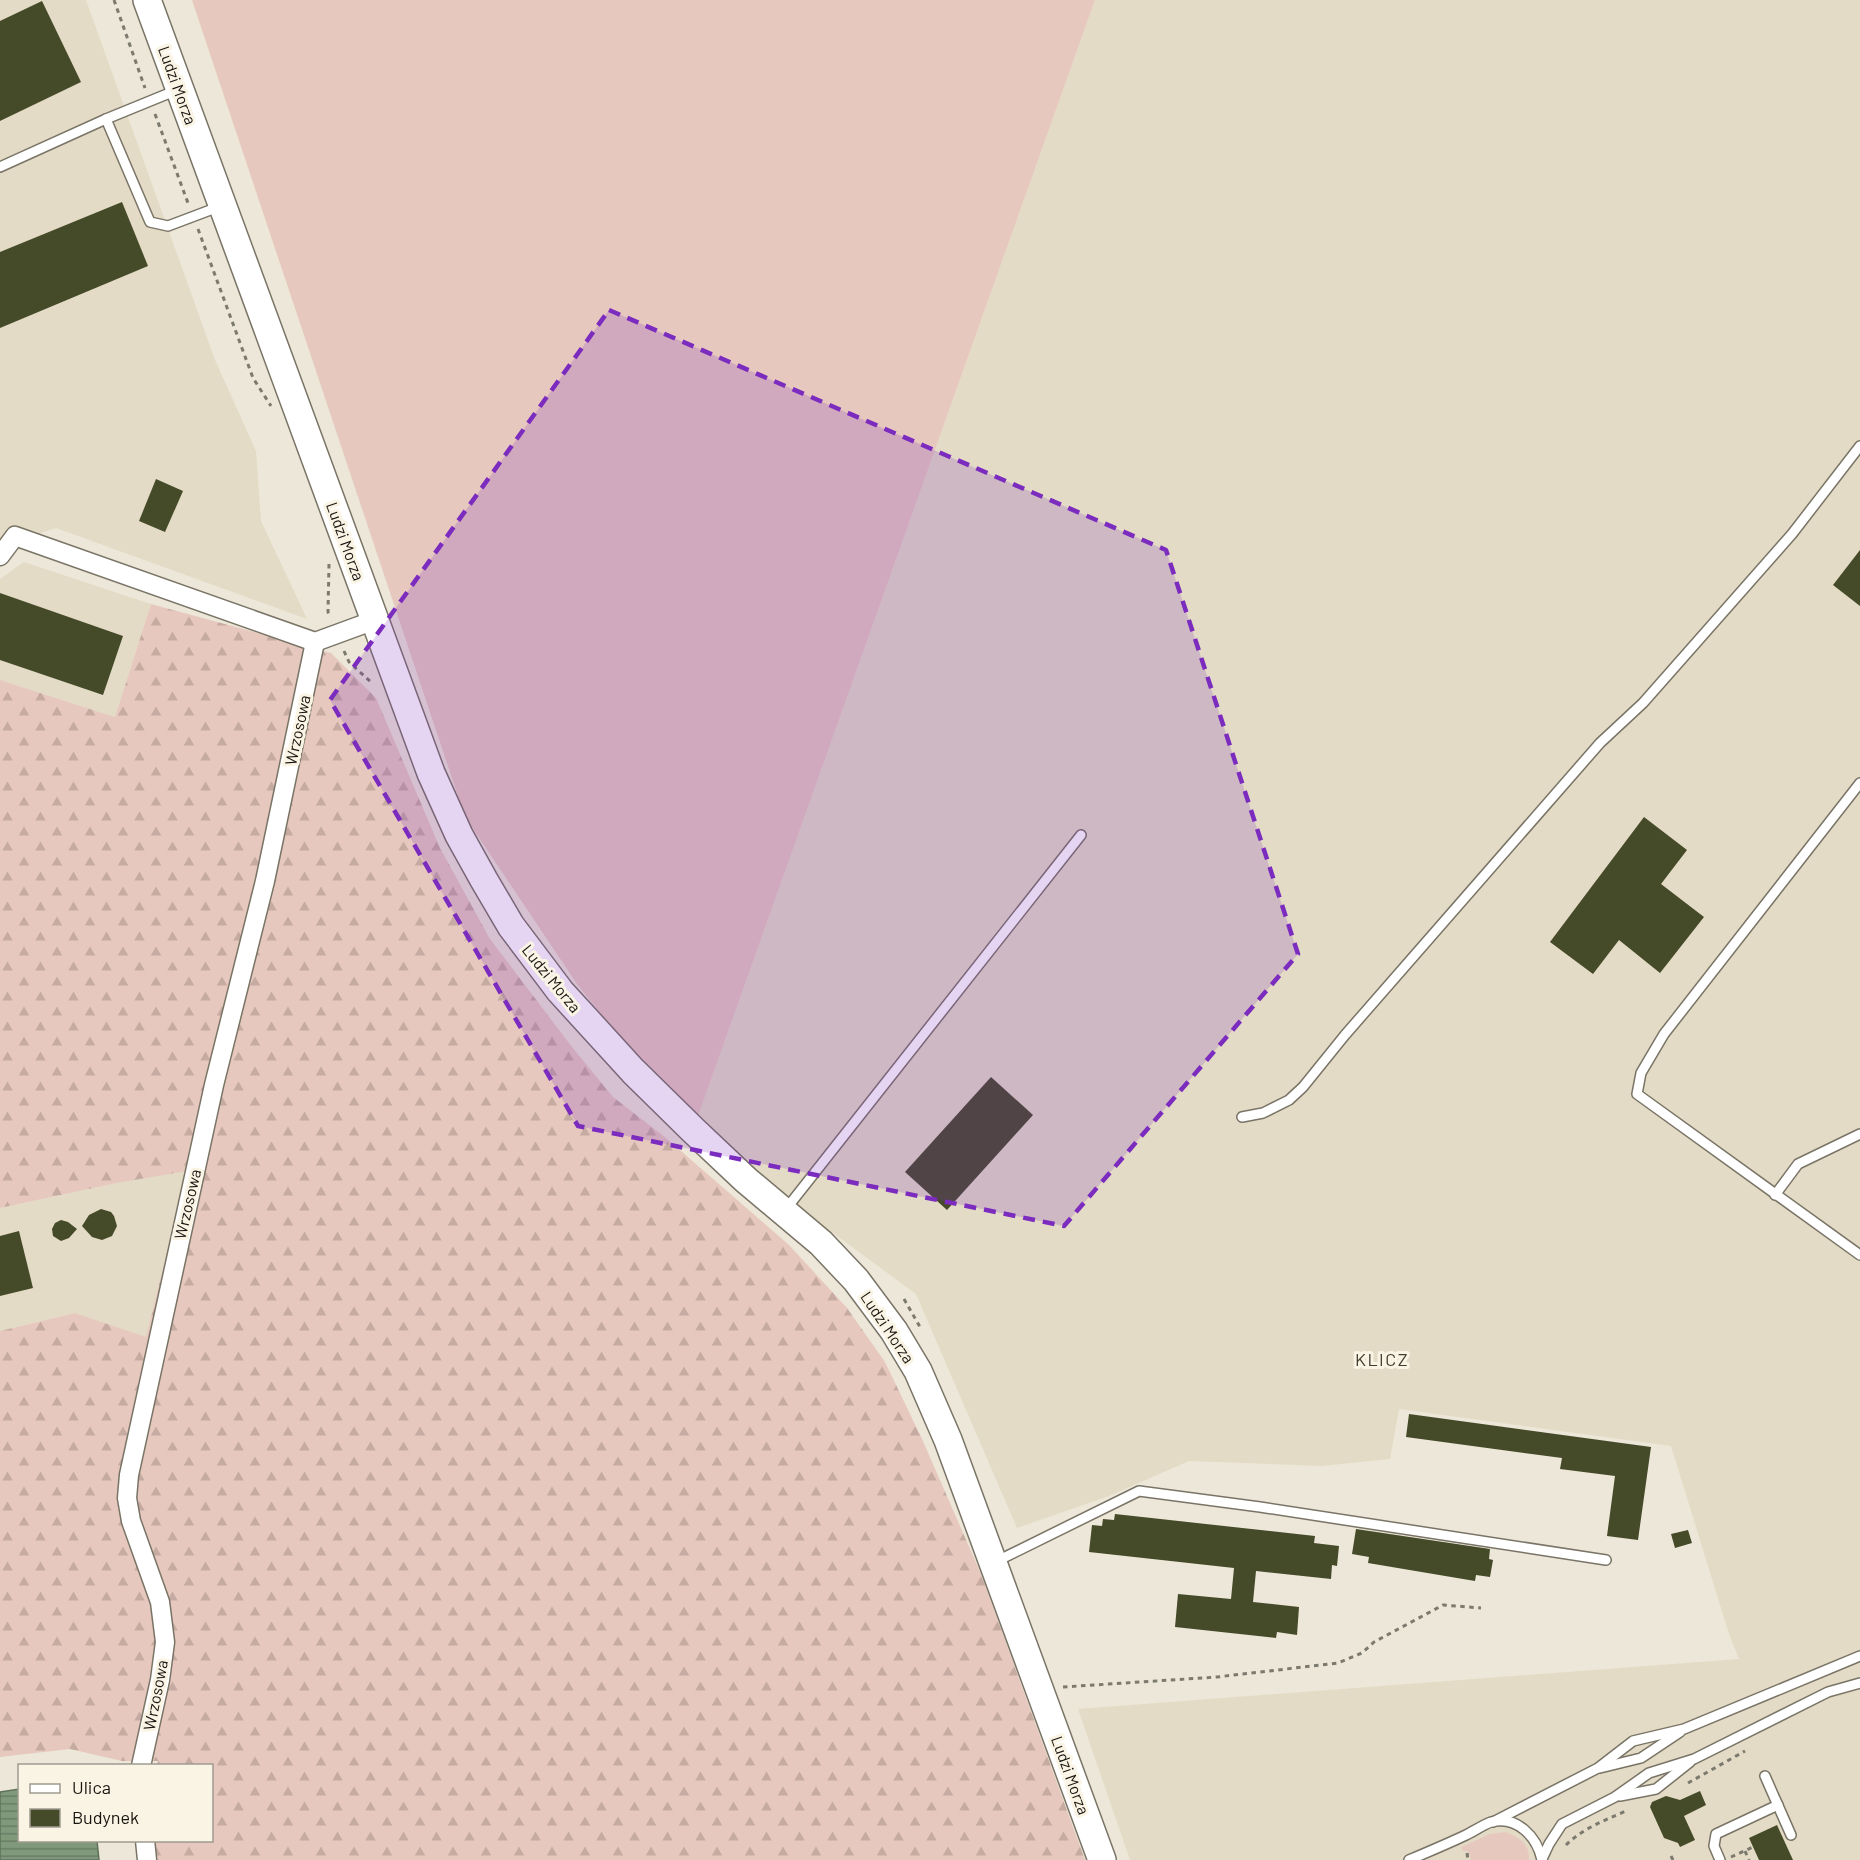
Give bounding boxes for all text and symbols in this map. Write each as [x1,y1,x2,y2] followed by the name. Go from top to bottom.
[155,43,201,127] street label: Ludzi Morza
[323,499,369,583] street label: Ludzi Morza
[280,693,314,767] street label: Wrzosowa
[519,940,585,1016] street label: Ludzi Morza
[170,1167,204,1241] street label: Wrzosowa
[857,1288,919,1366] street label: Ludzi Morza
[1355,1348,1409,1370] district label: KLICZ
[139,1658,171,1732] street label: Wrzosowa
[1048,1733,1094,1817] street label: Ludzi Morza
[18,1764,213,1842] legend
[72,1776,111,1798] text: Ulica
[72,1806,139,1828] text: Budynek

